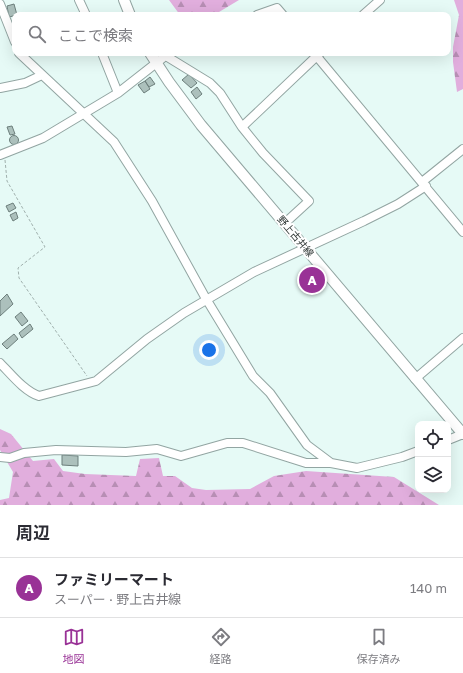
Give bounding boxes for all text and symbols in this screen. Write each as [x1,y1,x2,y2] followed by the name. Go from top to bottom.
[12,12,451,56] search box
[26,23,48,45] icon: search
[58,26,133,44] text: ここで検索
[275,213,317,259] street label: 野上古井線
[299,265,325,295] pin: A
[199,340,219,360] your location
[415,421,451,493] map controls
[415,421,451,457] button: locate
[415,457,451,493] button: layers
[16,522,50,543] text: 周辺
[54,570,174,588] text: ファミリーマート
[24,580,34,596] text: A
[410,580,447,596] text: 140 m
[54,591,181,607] text: スーパー · 野上古井線
[63,626,85,666] tab: 地図
[210,626,232,666] tab: 経路
[357,626,401,666] tab: 保存済み

